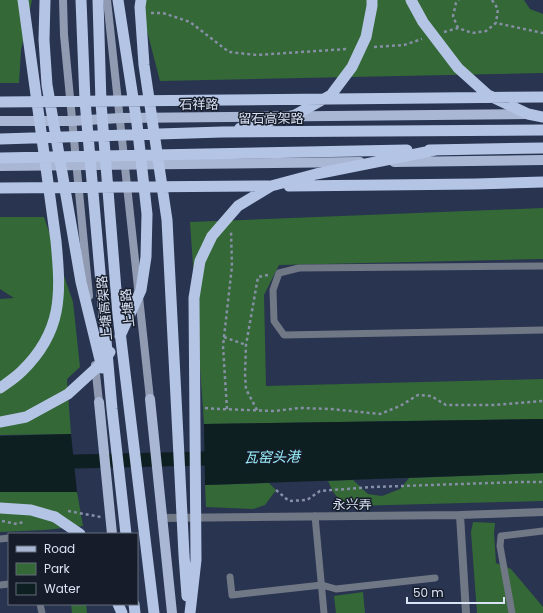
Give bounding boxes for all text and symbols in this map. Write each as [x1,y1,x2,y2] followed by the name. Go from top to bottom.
[179,95,219,114] street label: 石祥路
[238,109,304,128] street label: 留石高架路
[92,275,117,341] street label: 上塘高架路
[116,288,139,328] street label: 上塘路
[244,446,302,467] water label: 瓦窑头港
[332,495,372,514] street label: 永兴弄
[8,533,138,605] legend
[44,540,75,557] text: Road
[44,560,71,577] text: Park
[407,579,504,605] scale bar
[44,580,81,597] text: Water
[413,584,444,601] text: 50 m

